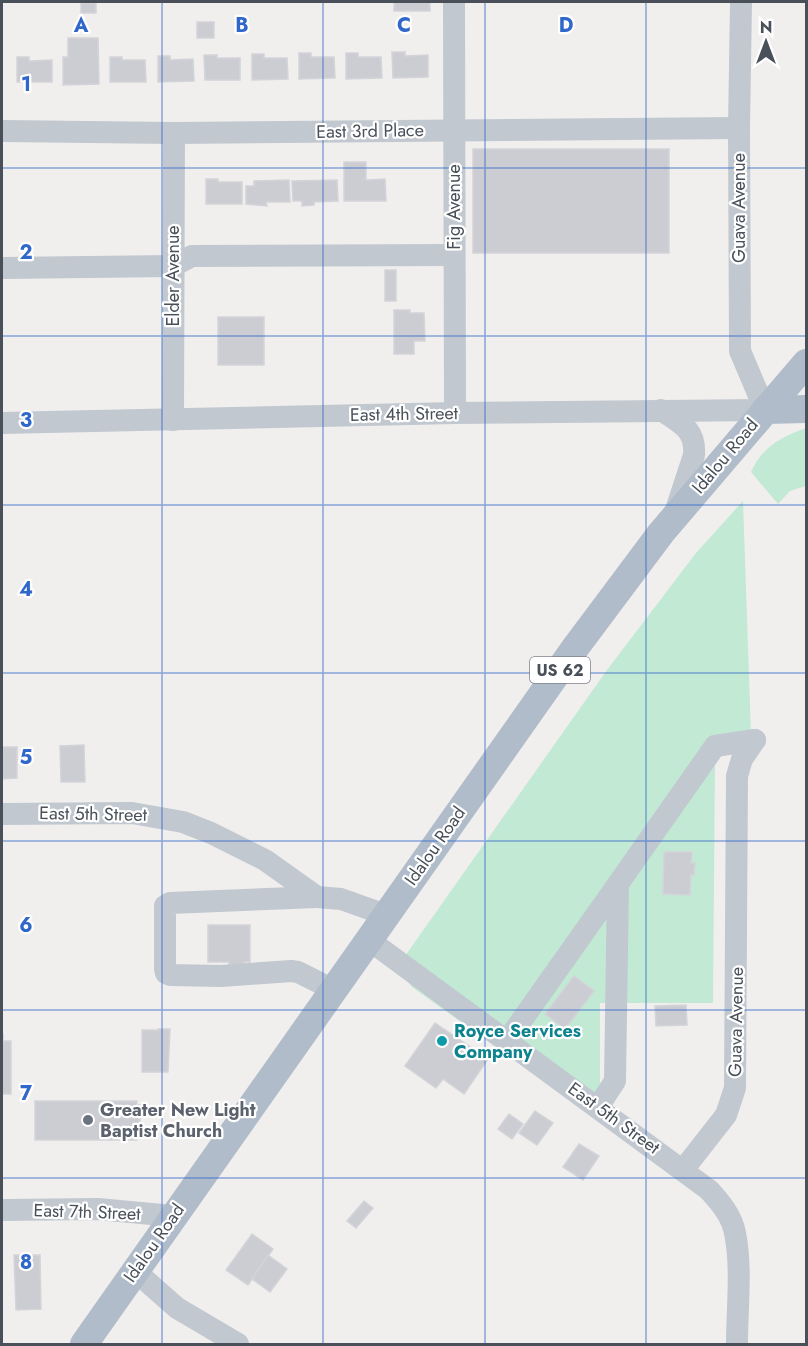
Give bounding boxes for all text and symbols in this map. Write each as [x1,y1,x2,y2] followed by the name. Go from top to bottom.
[73,11,89,40] text: A
[235,11,249,40] text: B
[397,11,411,40] text: C
[559,11,573,40] text: D
[736,12,796,72] north arrow
[760,16,772,39] text: N
[21,70,31,99] text: 1
[316,117,424,145] street label: East 3rd Place
[726,153,752,263] street label: Guava Avenue
[441,164,467,250] street label: Fig Avenue
[160,225,186,327] street label: Elder Avenue
[19,238,33,267] text: 2
[350,400,459,428] street label: East 4th Street
[20,406,32,435] text: 3
[686,413,764,499] street label: Idalou Road
[19,575,33,604] text: 4
[530,657,590,683] road number: US 62
[20,743,33,772] text: 5
[39,800,148,828] street label: East 5th Street
[398,801,472,891] street label: Idalou Road
[19,911,33,940] text: 6
[722,967,750,1077] street label: Guava Avenue
[454,1018,581,1065] place label: Royce Services Company
[435,1034,449,1048] marker: Royce Services Company
[563,1076,666,1161] street label: East 5th Street
[20,1079,33,1108] text: 7
[100,1097,256,1144] place label: Greater New Light Baptist Church
[81,1113,95,1127] marker: Greater New Light Baptist Church
[33,1197,142,1227] street label: East 7th Street
[117,1198,191,1288] street label: Idalou Road
[20,1248,32,1277] text: 8

